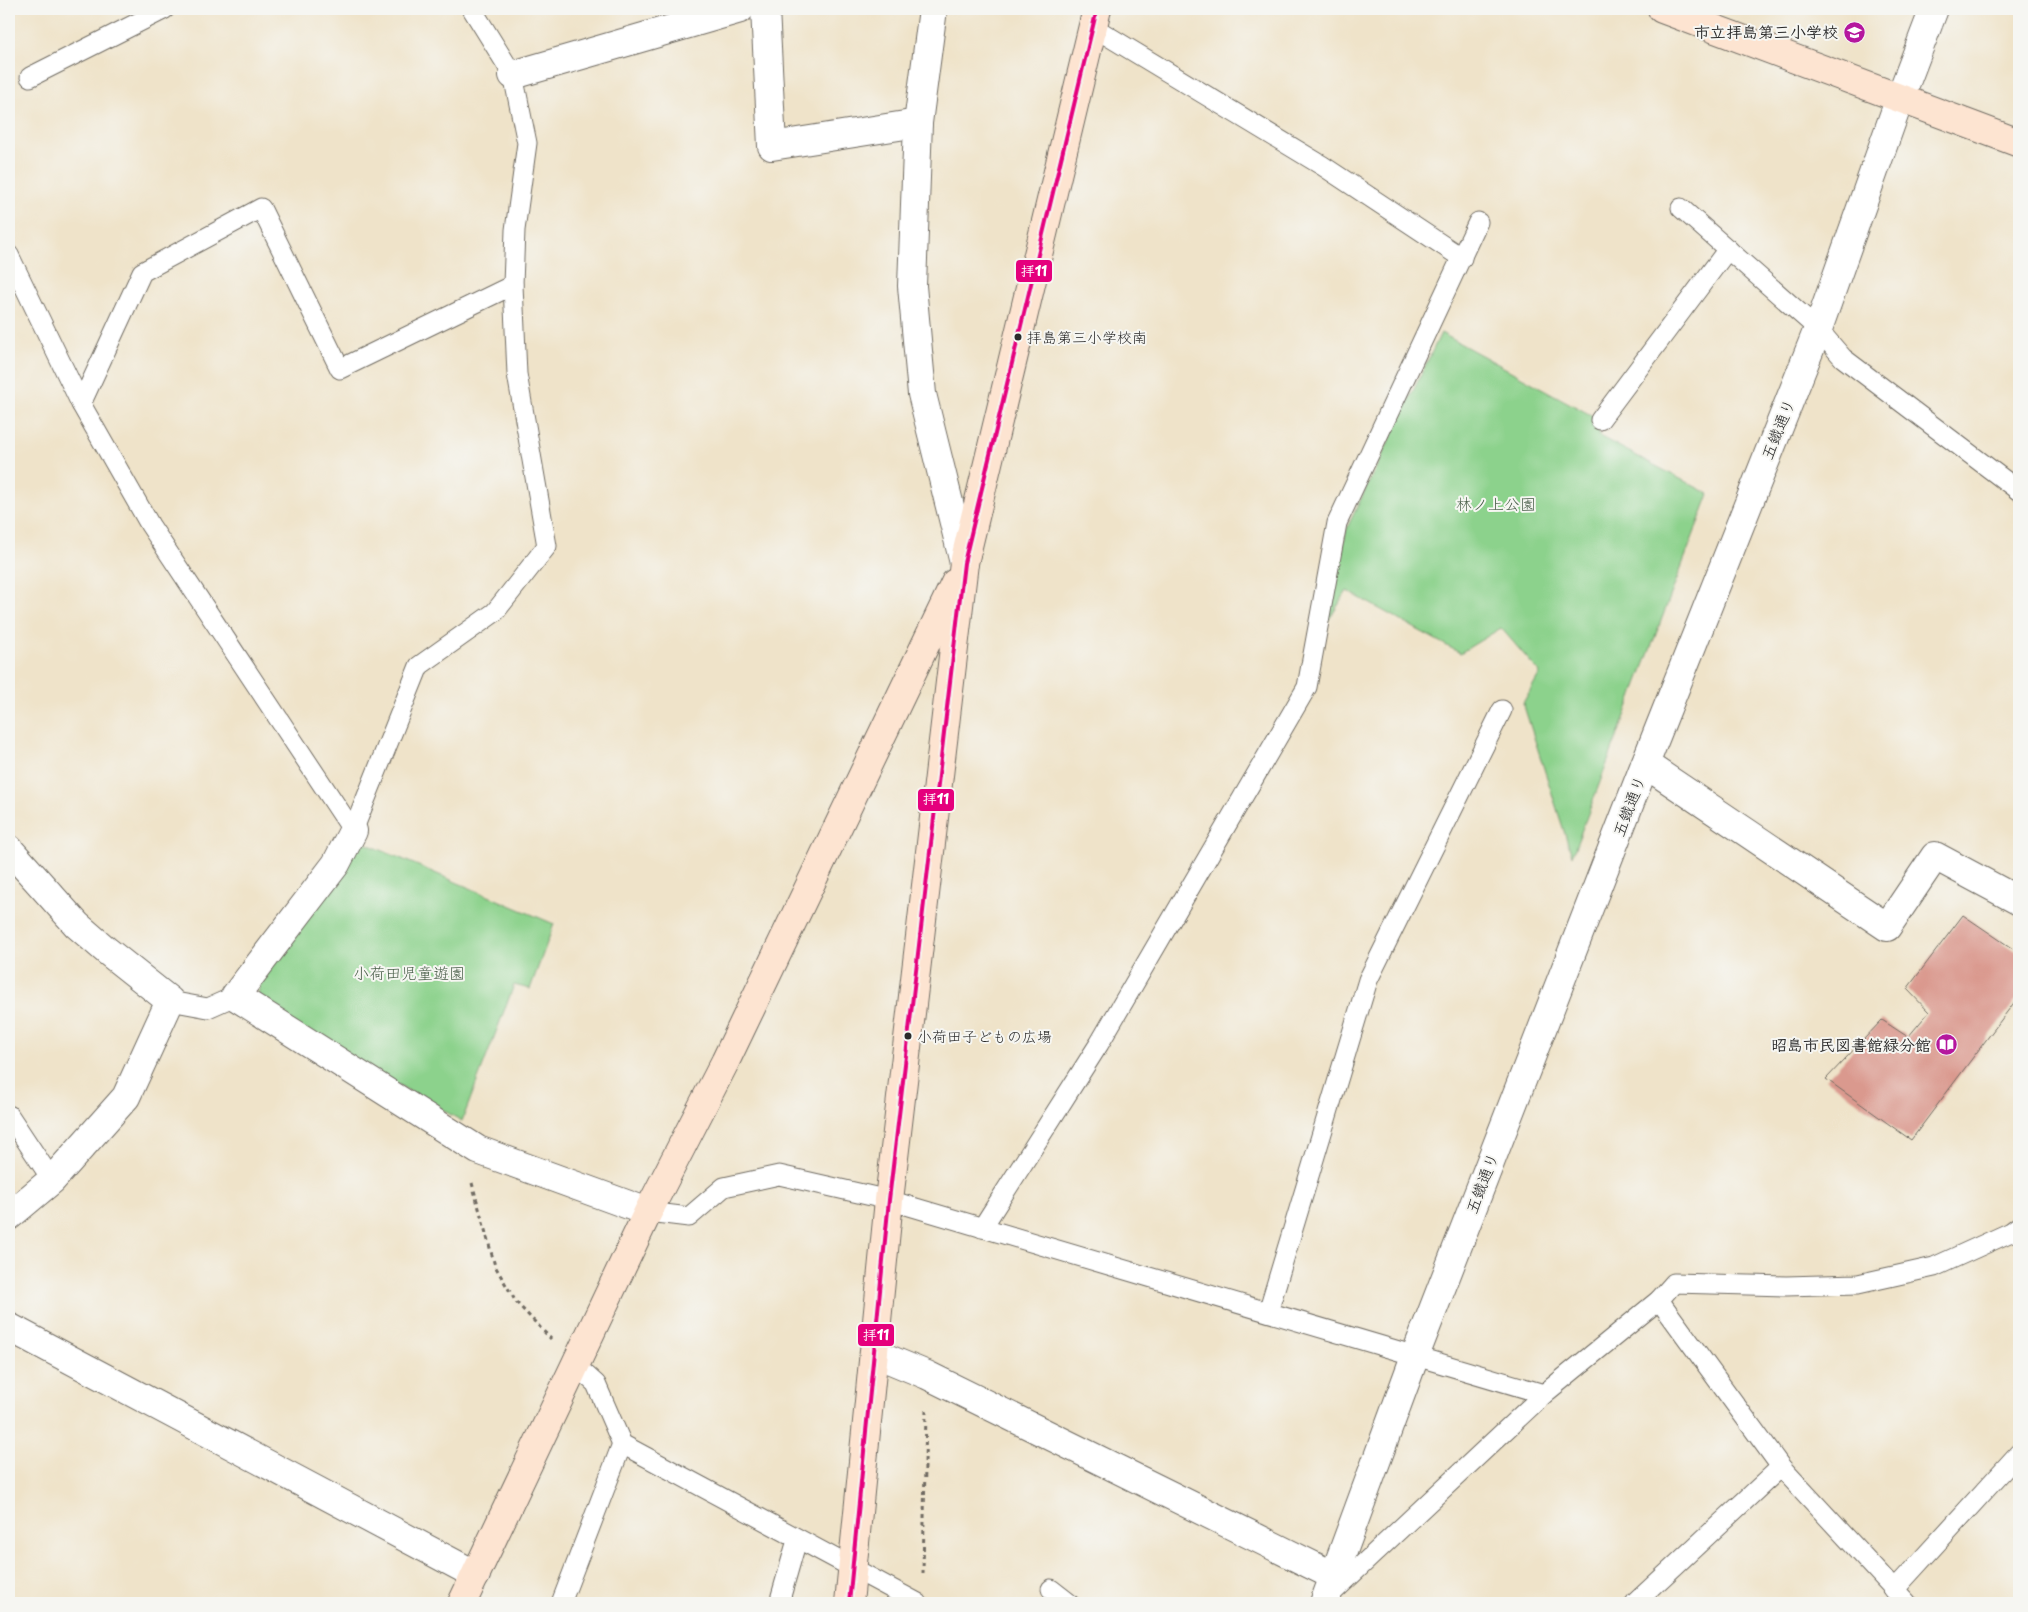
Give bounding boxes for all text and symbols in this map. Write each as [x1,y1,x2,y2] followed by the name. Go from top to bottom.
[1694,19,1838,43] place label: 市立拝島第三小学校
[1842,20,1866,44] school or university icon: 市立拝島第三小学校
[1015,259,1053,283] line badge: 拝11
[1021,260,1047,281] text: 拝11
[1027,325,1147,348] place label: 拝島第三小学校南
[1013,332,1023,342] marker: 拝島第三小学校南
[1754,394,1800,463] street label: 五鐵通り
[1456,491,1536,515] park label: 林ノ上公園
[1605,771,1651,840] street label: 五鐵通り
[917,788,955,812] line badge: 拝11
[923,788,949,809] text: 拝11
[353,960,465,984] park label: 小荷田児童遊園
[917,1024,1052,1047] place label: 小荷田子どもの広場
[903,1031,913,1041] marker: 小荷田子どもの広場
[1771,1032,1931,1056] place label: 昭島市民図書館緑分館
[1935,1033,1959,1057] library icon: 昭島市民図書館緑分館
[1458,1148,1504,1217] street label: 五鐵通り
[857,1323,895,1347] line badge: 拝11
[863,1324,889,1345] text: 拝11

